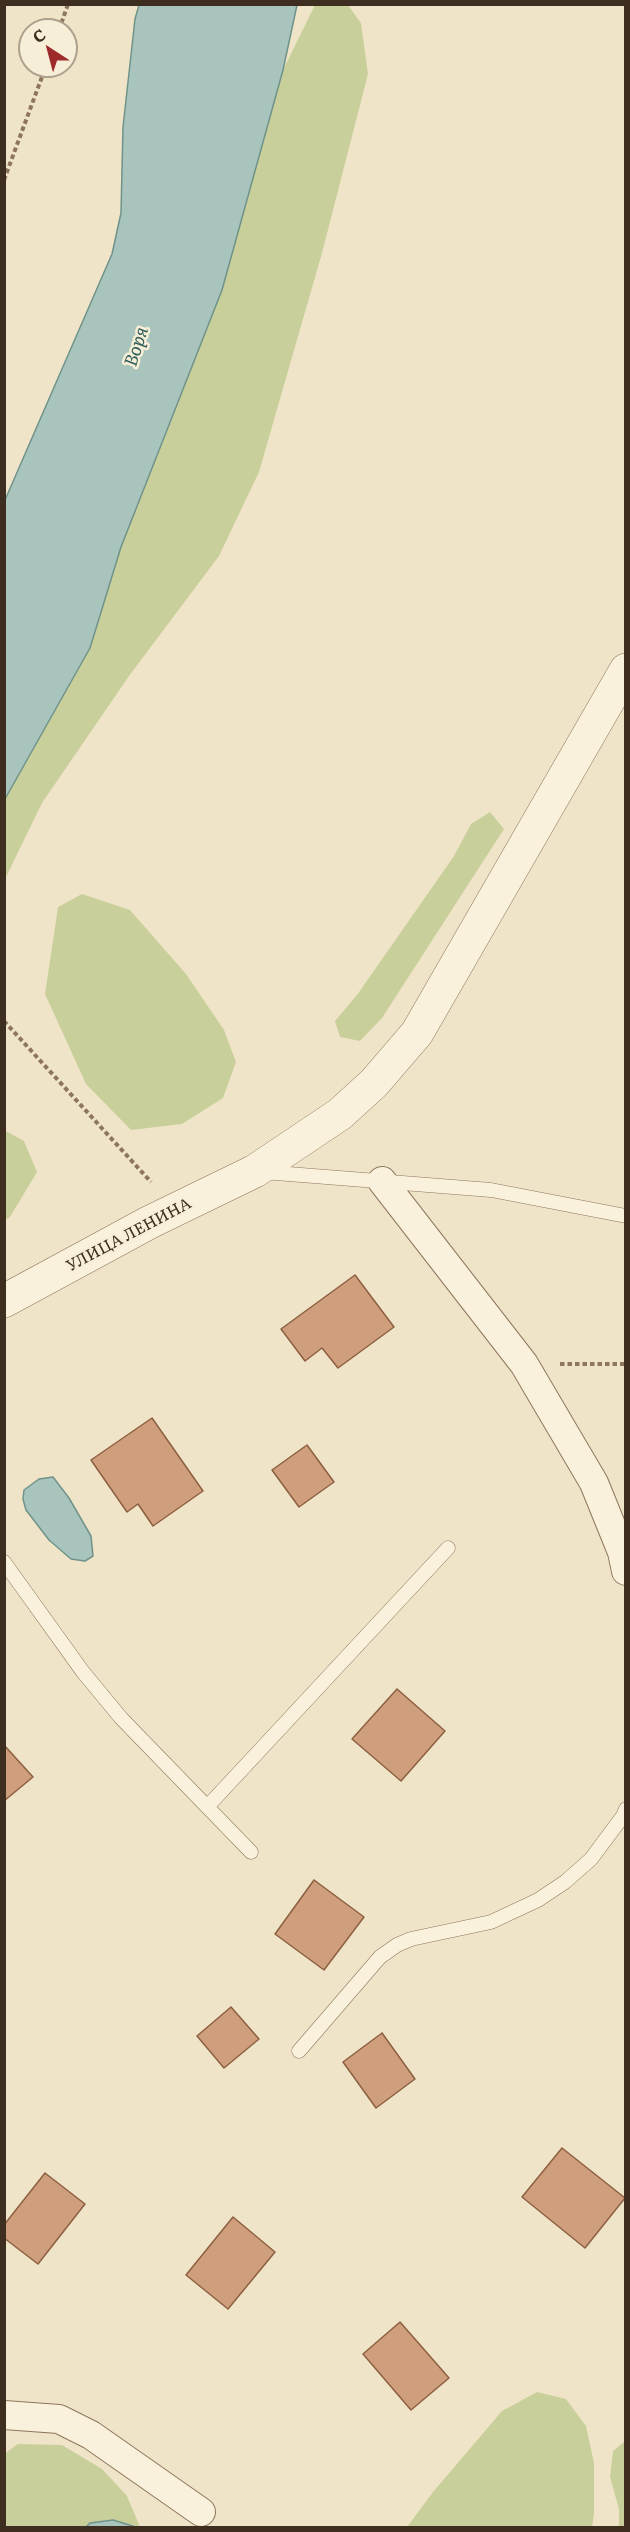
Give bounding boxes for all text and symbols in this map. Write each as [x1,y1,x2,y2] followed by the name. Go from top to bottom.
[18,18,78,78] north arrow
[27,22,50,48] text: С
[121,325,153,369] water label: Воря
[63,1194,195,1276] street label: УЛИЦА ЛЕНИНА

